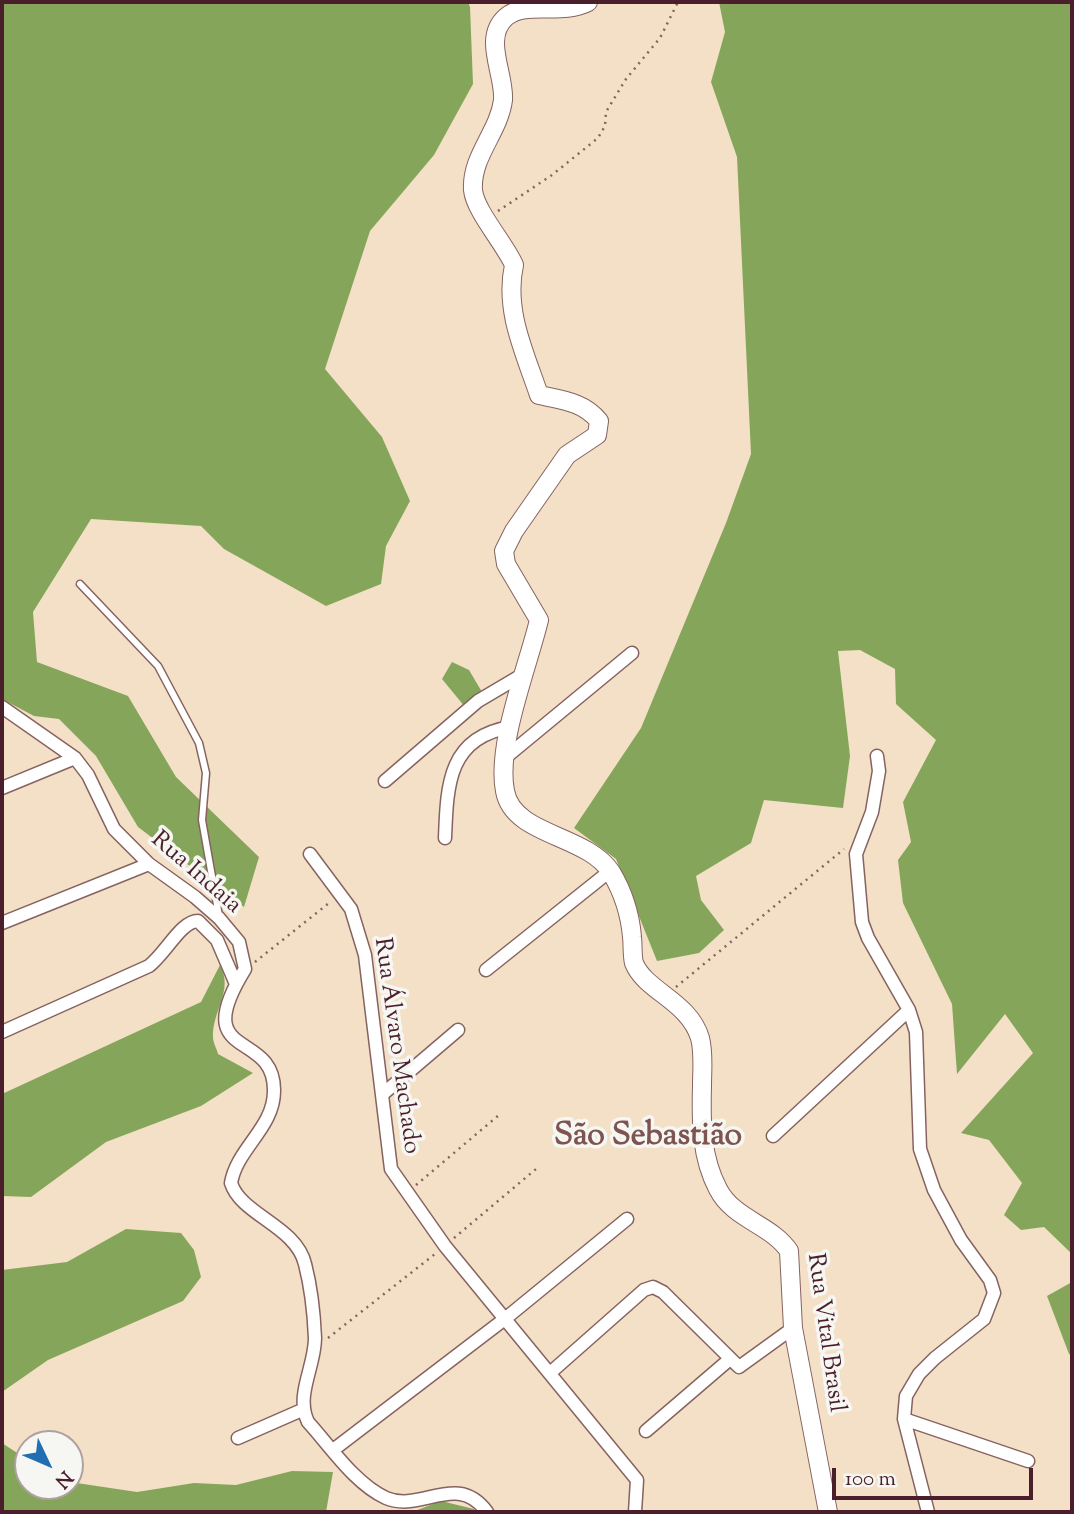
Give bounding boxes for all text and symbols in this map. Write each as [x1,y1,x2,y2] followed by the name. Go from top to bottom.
[144,827,246,921] street label: Rua Indaia
[366,936,424,1156] street label: Rua Álvaro Machado
[554,1120,742,1158] district label: São Sebastião
[799,1252,849,1414] street label: Rua Vital Brasil
[14,1430,84,1500] north arrow
[836,1454,1037,1498] scale bar
[48,1464,78,1493] text: N
[845,1465,896,1495] text: 100 m

